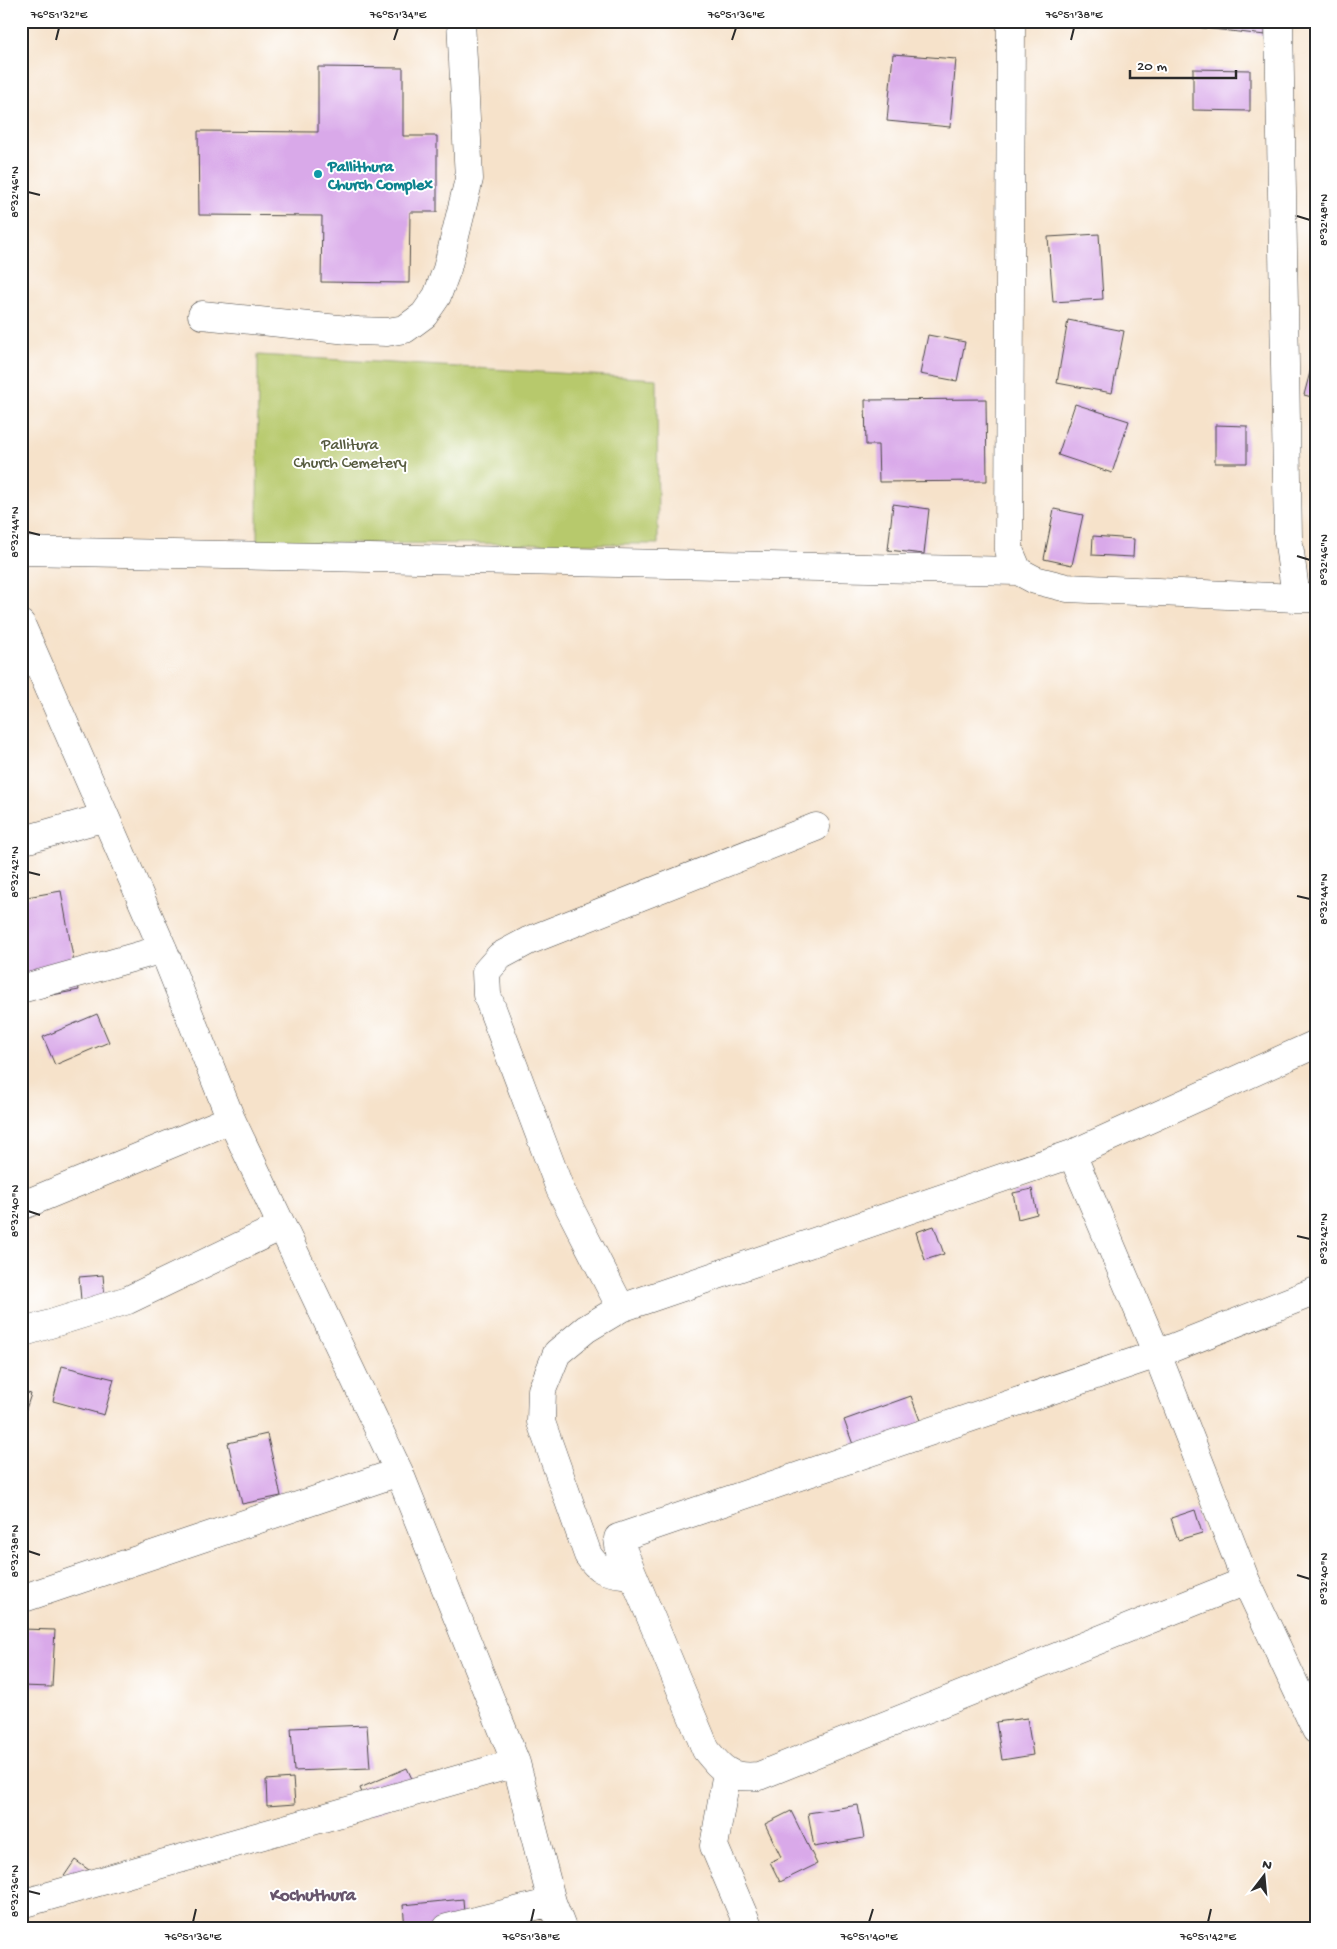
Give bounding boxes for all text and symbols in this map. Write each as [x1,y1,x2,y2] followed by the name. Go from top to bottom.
[30,9,88,23] text: 76°51'32"E
[369,9,427,23] text: 76°51'34"E
[707,9,765,23] text: 76°51'36"E
[1044,9,1103,23] text: 76°51'38"E
[1130,48,1236,80] scale bar
[1137,58,1167,76] text: 20 m
[327,159,433,196] place label: Pallithura Church Complex
[9,166,23,218] text: 8°32'46"N
[312,168,324,180] marker: Pallithura Church Complex
[1318,194,1332,246] text: 8°32'48"N
[293,437,407,474] park label: Pallitura Church Cemetery
[9,506,23,558] text: 8°32'44"N
[1318,534,1332,586] text: 8°32'46"N
[9,846,23,898] text: 8°32'42"N
[1318,873,1332,925] text: 8°32'44"N
[9,1185,23,1237] text: 8°32'40"N
[1318,1213,1332,1265] text: 8°32'42"N
[9,1524,23,1577] text: 8°32'38"N
[1318,1553,1332,1605] text: 8°32'40"N
[1240,1852,1290,1902] north arrow
[1260,1856,1274,1875] text: N
[9,1865,23,1917] text: 8°32'36"N
[269,1886,357,1907] district label: Kochuthura
[164,1931,222,1945] text: 76°51'36"E
[501,1931,560,1945] text: 76°51'38"E
[840,1931,898,1945] text: 76°51'40"E
[1179,1931,1236,1945] text: 76°51'42"E

